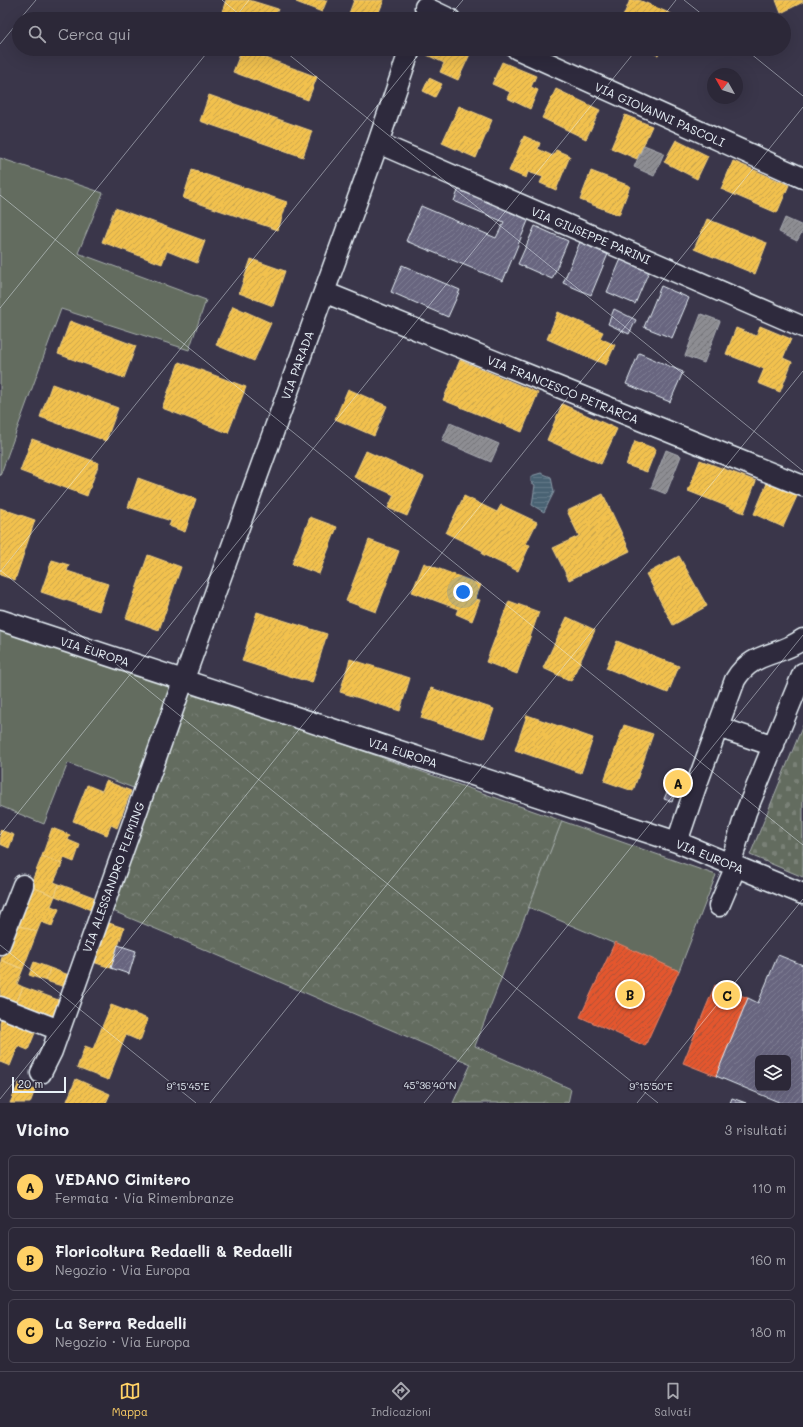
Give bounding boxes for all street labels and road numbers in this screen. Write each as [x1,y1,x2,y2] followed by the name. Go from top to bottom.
[592,78,728,150] street label: VIA GIOVANNI PASCOLI
[529,203,653,267] street label: VIA GIUSEPPE PARINI
[277,328,317,402] street label: VIA PARADA
[485,351,641,427] street label: VIA FRANCESCO PETRARCA
[58,632,132,670] street label: VIA EUROPA
[366,733,440,771] street label: VIA EUROPA
[78,799,148,954] street label: VIA ALESSANDRO FLEMING
[674,835,746,877] street label: VIA EUROPA

